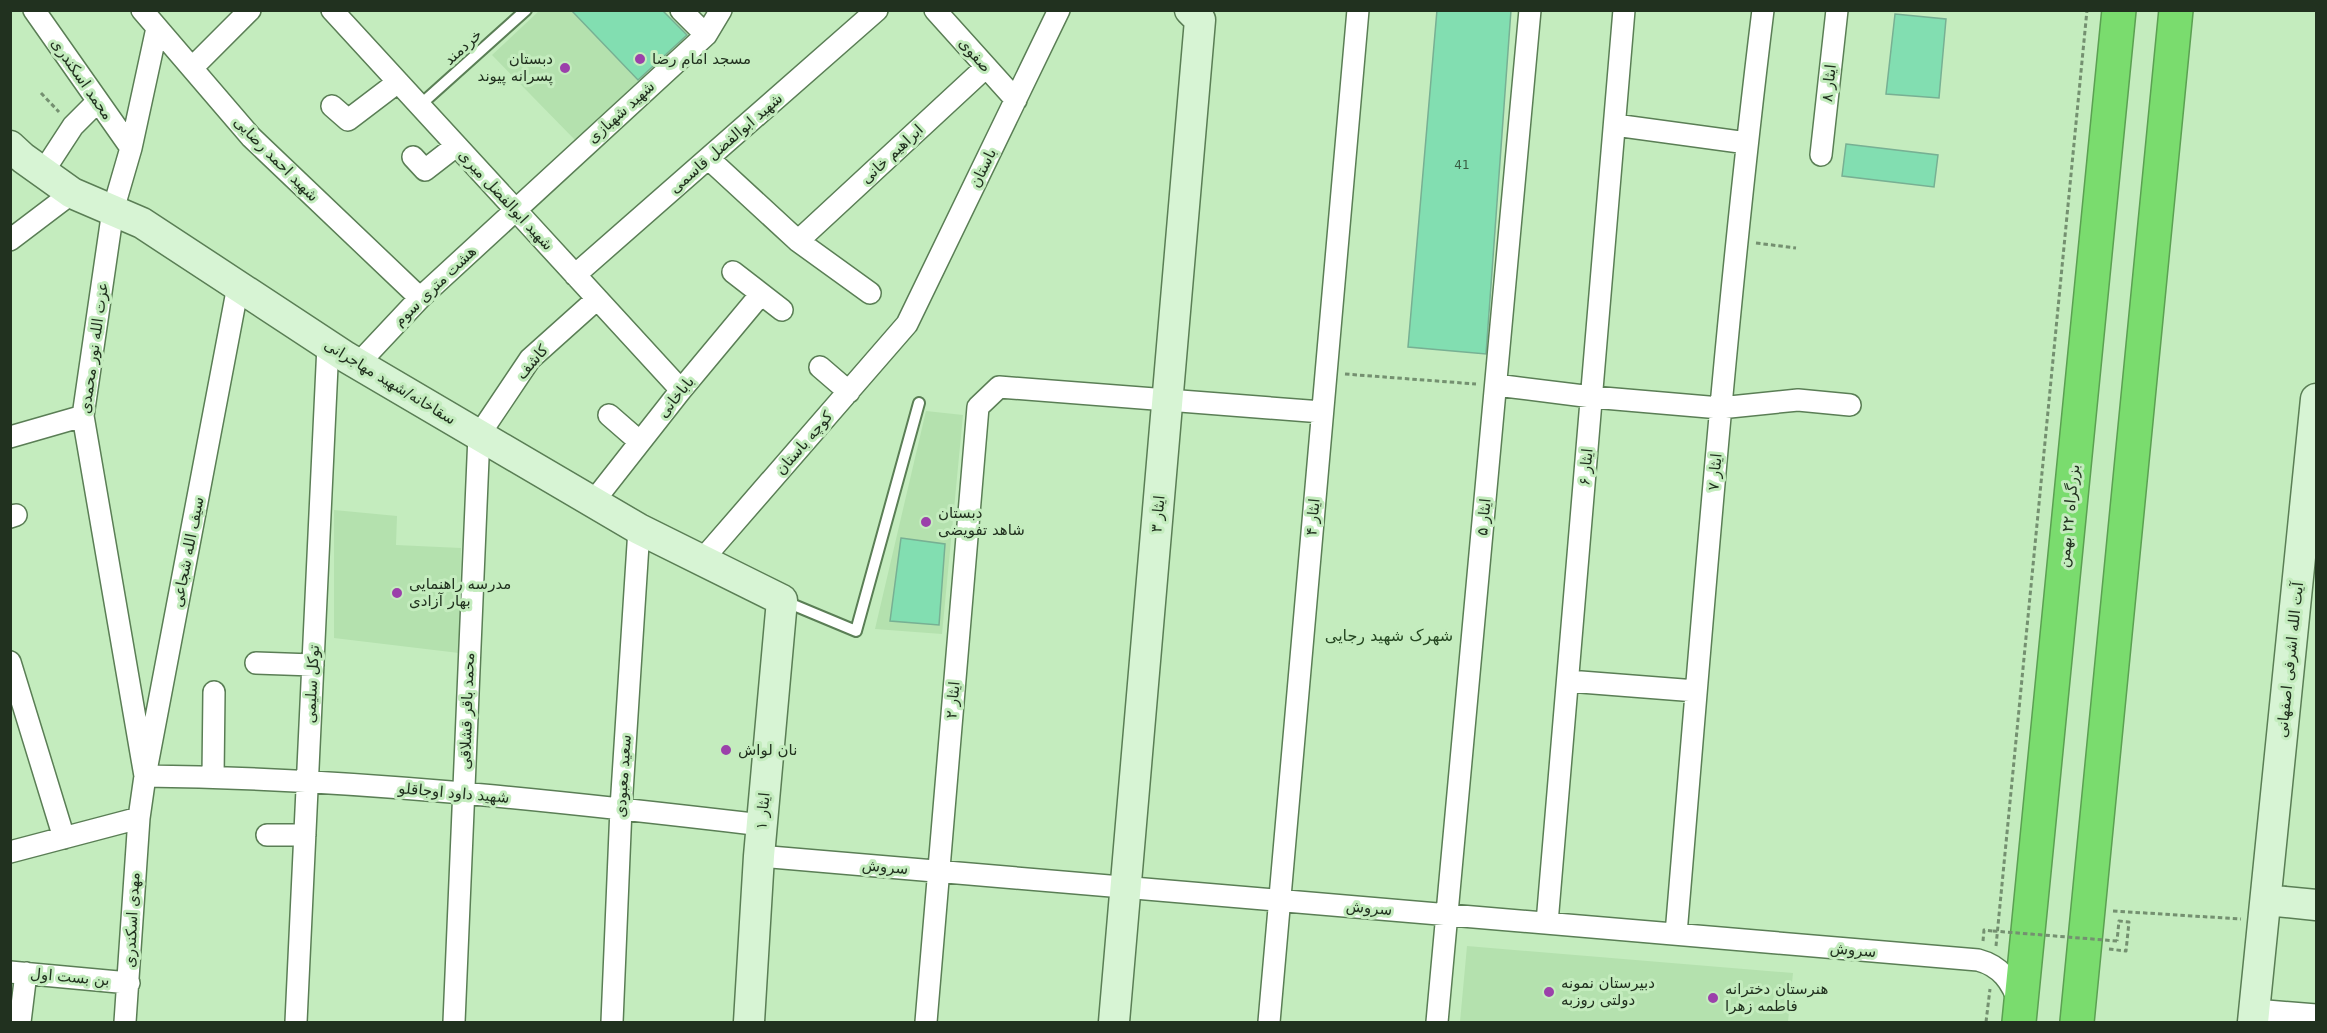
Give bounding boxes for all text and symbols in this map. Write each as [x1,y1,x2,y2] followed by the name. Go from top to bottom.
[440,25,486,69] street label: خردمند
[955,34,995,76] street label: صفوی
[47,35,117,123] street label: محمد اسکندری
[478,50,553,86] place label: دبستان پسرانه پیوند
[652,50,751,68] place label: مسجد امام رضا
[633,52,647,66] marker: مسجد امام رضا
[558,61,572,75] marker: دبستان پسرانه پیوند
[1818,63,1840,103] street label: ایثار ۸
[584,77,658,147] street label: شهید شهبازی
[666,89,786,197] street label: شهید ابوالفضل قاسمی
[230,113,322,205] street label: شهید احمد رضایی
[857,121,927,187] street label: ابراهیم خانی
[966,145,1000,191] street label: باستان
[455,146,557,254] street label: شهید ابوالفضل میری
[1454,158,1470,172] house number: 41
[390,242,480,330] street label: هشت متری سوم
[76,281,112,415] street label: عزت الله نور محمدی
[321,336,459,428] street label: سقاخانه/شهید مهاجرانی
[512,340,552,383] street label: کاشف
[654,373,698,421] street label: باباخانی
[771,407,837,478] street label: کوچه باستان
[1575,448,1597,486] street label: ایثار ۶
[1704,453,1726,491] street label: ایثار ۷
[2055,463,2083,569] street label: بزرگراه ۲۲ بهمن
[168,495,208,609] street label: سیف الله شجاعی
[1147,495,1169,533] street label: ایثار ۳
[1302,498,1324,536] street label: ایثار ۴
[1473,498,1495,536] street label: ایثار ۵
[938,504,1025,539] place label: دبستان شاهد تفویضی
[919,515,933,529] marker: دبستان شاهد تفویضی
[409,575,511,610] place label: مدرسه راهنمایی بهار آزادی
[2273,580,2307,739] street label: آیت الله اشرفی اصفهانی
[390,586,404,600] marker: مدرسه راهنمایی بهار آزادی
[1325,626,1453,646] district label: شهرک شهید رجایی
[301,644,323,724] street label: توکل سلیمی
[456,652,478,770] street label: محمد باقر قشلاقی
[942,681,964,719] street label: ایثار ۲
[611,734,635,818] street label: سعید معبودی
[738,741,797,759] place label: نان لواش
[719,743,733,757] marker: نان لواش
[397,779,510,807] street label: شهید داود اوجاقلو
[752,792,774,830] street label: ایثار ۱
[861,856,909,878] street label: سروش
[121,872,143,968] street label: مهدی اسکندری
[1345,897,1393,919] street label: سروش
[1829,939,1877,961] street label: سروش
[30,965,110,989] street label: بن بست اول
[1561,974,1655,1009] place label: دبیرستان نمونه دولتی روزبه
[1725,980,1828,1015] place label: هنرستان دخترانه فاطمه زهرا
[1542,985,1556,999] marker: دبیرستان نمونه دولتی روزبه
[1706,991,1720,1005] marker: هنرستان دخترانه فاطمه زهرا

